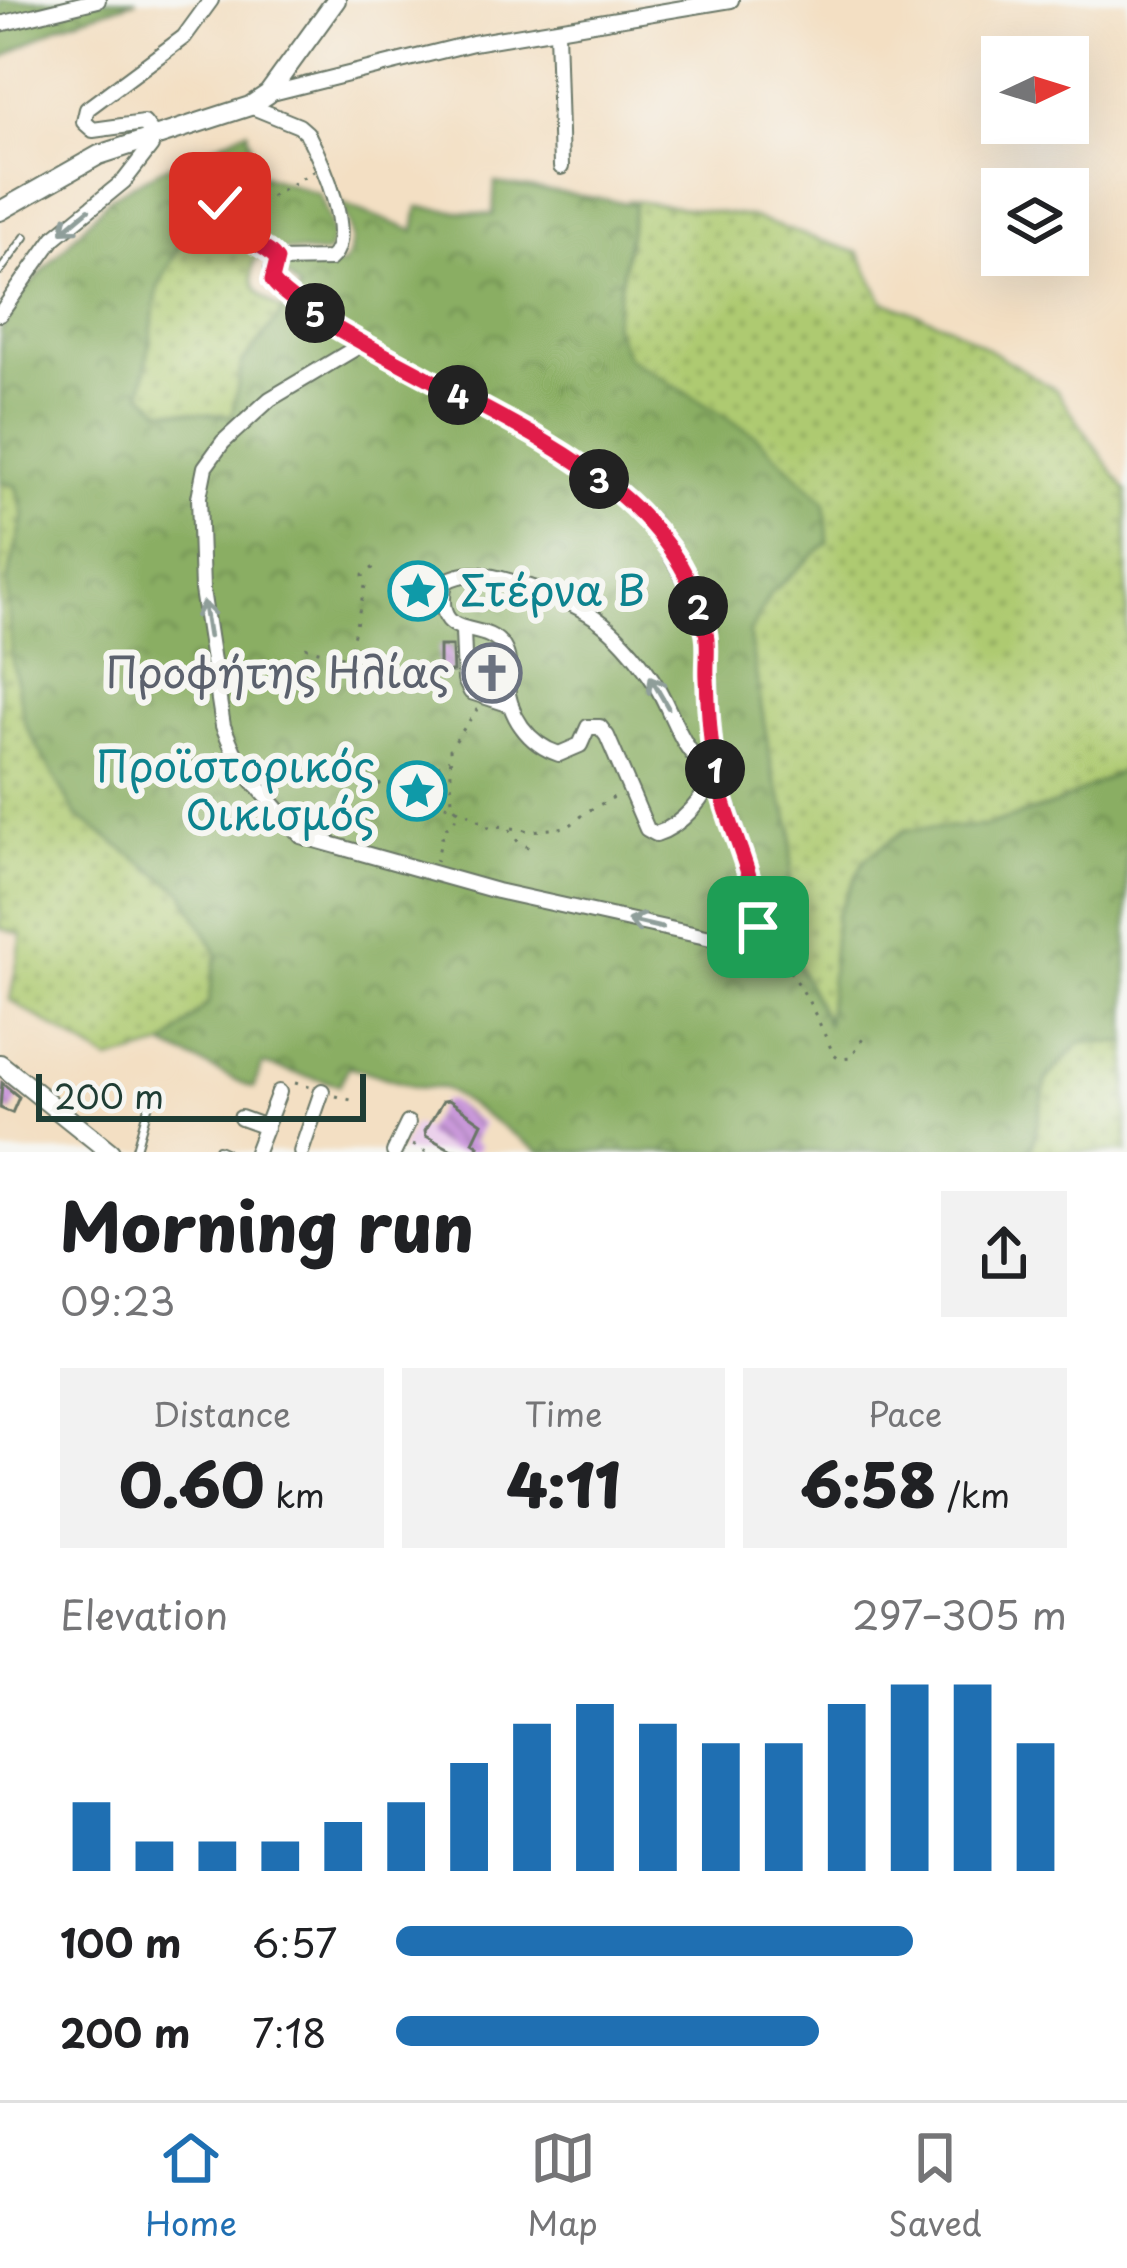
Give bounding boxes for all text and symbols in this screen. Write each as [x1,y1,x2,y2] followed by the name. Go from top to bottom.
[981,36,1089,144] north arrow
[981,36,1089,276] map controls
[169,152,271,254] pin
[981,168,1089,276] button: layers
[187,170,253,236] icon: check
[60,207,91,234] one-way arrow
[285,283,345,343] pin: 5
[304,288,326,338] text: 5
[428,365,488,425] pin: 4
[447,370,469,420] text: 4
[569,449,629,509] pin: 3
[588,454,610,504] text: 3
[460,557,645,620] place label: Στέρνα Β
[387,560,449,622] place icon: Στέρνα Β
[668,576,728,636] pin: 2
[686,581,710,631] text: 2
[194,600,217,639] one-way arrow
[106,639,450,702] place label: Προφήτης Ηλίας
[461,642,523,704] church icon: Προφήτης Ηλίας
[646,675,670,710] one-way arrow
[95,733,375,844] place label: Προϊστορικός Οικισμός
[685,739,745,799] pin: 1
[707,744,723,794] text: 1
[386,760,448,822] place icon: Προϊστορικός Οικισμός
[707,876,809,978] pin
[725,894,791,960] icon: arrive
[626,912,664,935] one-way arrow
[36,1068,366,1121] scale bar
[54,1070,164,1120] text: 200 m
[60,1175,474,1274] text: Morning run
[941,1191,1067,1317] button: share
[60,1270,175,1329] text: 09:23
[153,1388,291,1438] text: Distance
[525,1388,602,1438] text: Time
[868,1388,942,1438] text: Pace
[119,1438,264,1528] text: 0.60
[506,1438,621,1528] text: 4:11
[800,1438,936,1528] text: 6:58
[264,1469,325,1519] text: km
[936,1469,1010,1519] text: /km
[60,1584,228,1643] text: Elevation
[852,1584,1067,1643] text: 297–305 m
[60,1912,182,1971] text: 100 m
[252,1912,337,1971] text: 6:57
[60,2002,190,2061] text: 200 m
[252,2002,327,2061] text: 7:18
[145,2125,237,2247] tab: Home
[527,2125,598,2247] tab: Map
[888,2125,982,2247] tab: Saved

